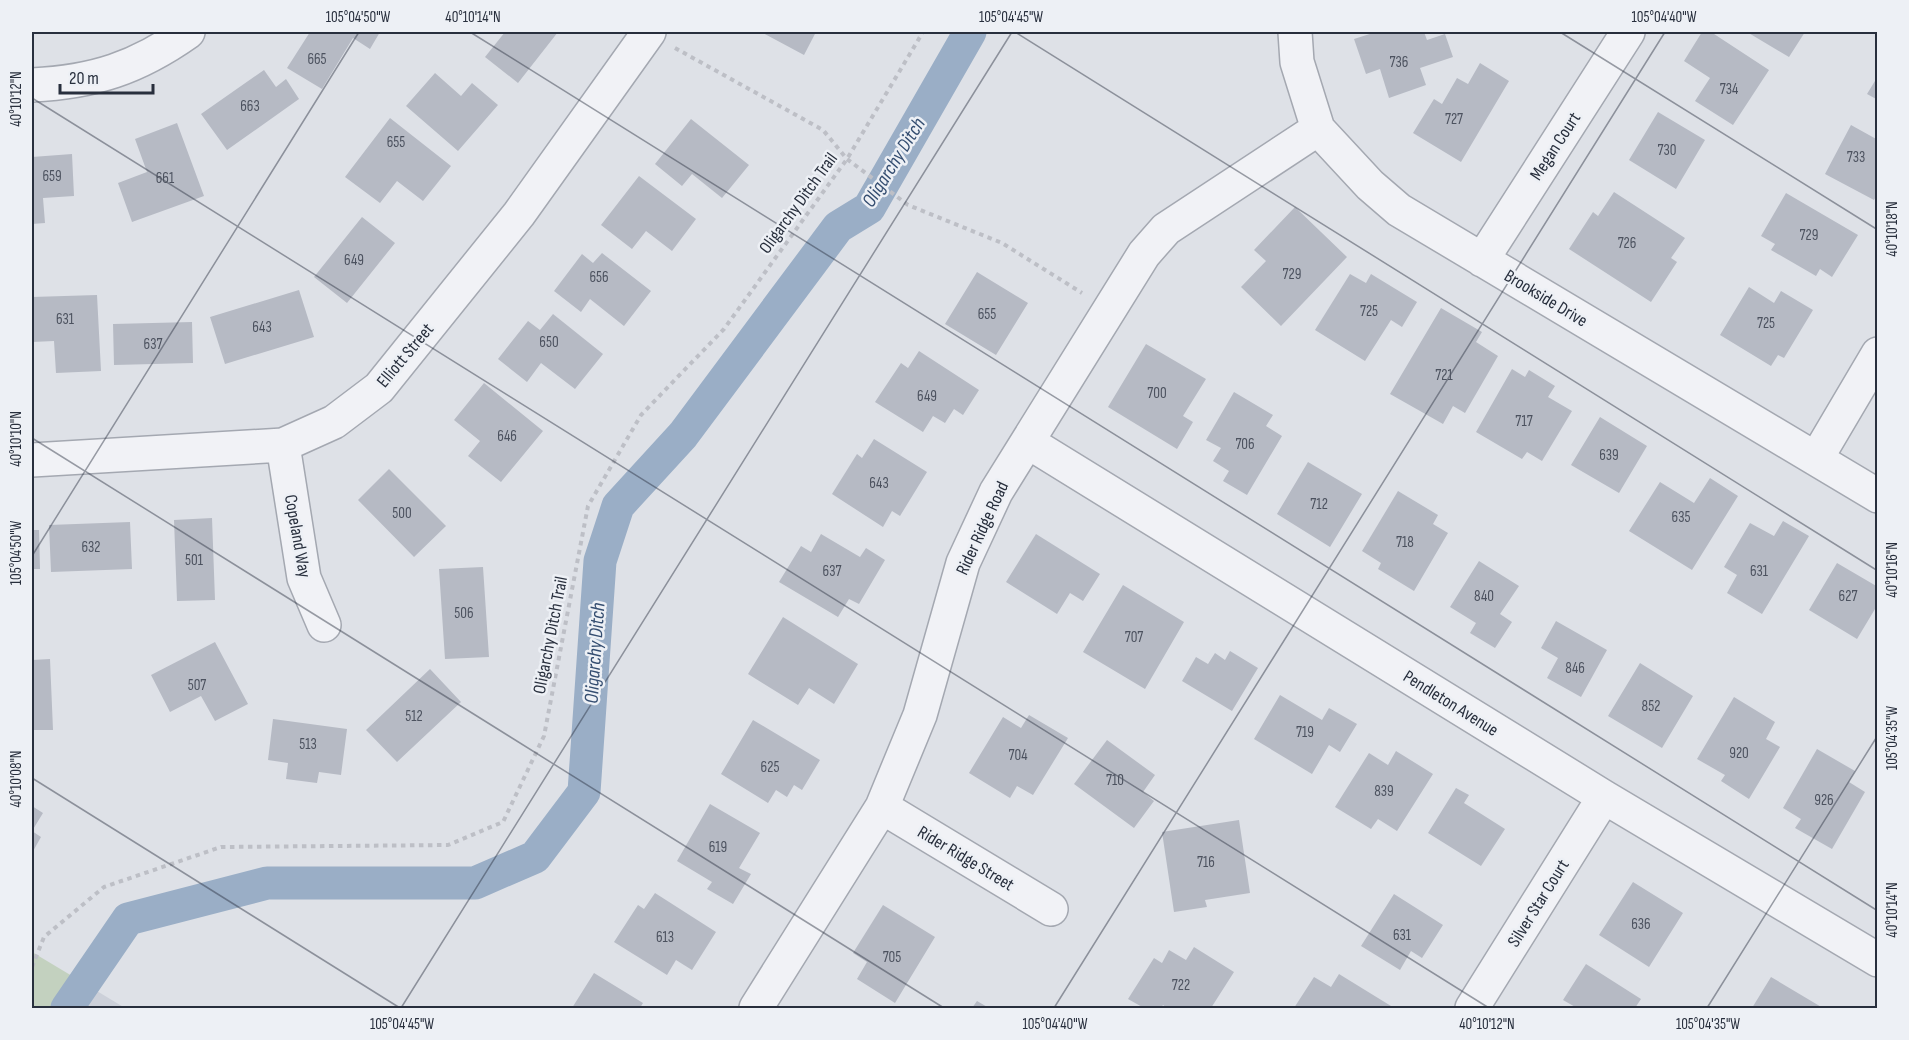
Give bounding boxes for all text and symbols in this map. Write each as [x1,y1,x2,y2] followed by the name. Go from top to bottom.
[326,8,391,27] text: 105°04'50"W
[445,8,501,27] text: 40°10'14"N
[979,8,1043,27] text: 105°04'45"W
[1632,8,1697,27] text: 105°04'40"W
[307,50,327,69] house number: 665
[1390,53,1408,72] house number: 736
[60,57,153,95] scale bar
[69,68,99,89] text: 20 m
[7,71,26,127] text: 40°10'12"N
[1720,80,1738,99] house number: 734
[240,97,260,116] house number: 663
[1526,108,1585,184] street label: Megan Court
[1445,110,1463,129] house number: 727
[857,113,931,212] water label: Oligarchy Ditch
[387,133,405,152] house number: 655
[1658,141,1677,160] house number: 730
[1847,148,1865,167] house number: 733
[755,149,842,258] street label: Oligarchy Ditch Trail
[42,167,62,186] house number: 659
[156,169,175,188] house number: 661
[1883,201,1902,257] text: 40°10'18"N
[1800,226,1818,245] house number: 729
[1618,234,1636,253] house number: 726
[344,251,364,270] house number: 649
[1283,265,1301,284] house number: 729
[1500,265,1591,331] street label: Brookside Drive
[589,268,609,287] house number: 656
[1360,302,1378,321] house number: 725
[978,305,996,324] house number: 655
[56,310,75,329] house number: 631
[1757,314,1775,333] house number: 725
[252,318,272,337] house number: 643
[373,319,439,392] street label: Elliott Street
[539,333,559,352] house number: 650
[144,335,162,354] house number: 637
[1435,366,1453,385] house number: 721
[1147,384,1167,403] house number: 700
[917,387,937,406] house number: 649
[7,411,26,467] text: 40°10'10"N
[1515,412,1533,431] house number: 717
[497,427,517,446] house number: 646
[1235,435,1255,454] house number: 706
[1599,446,1619,465] house number: 639
[869,474,889,493] house number: 643
[952,478,1013,578] street label: Rider Ridge Road
[280,493,315,579] street label: Copeland Way
[1310,495,1328,514] house number: 712
[392,504,412,523] house number: 500
[1672,508,1690,527] house number: 635
[7,520,26,585] text: 105°04'50"W
[1396,533,1414,552] house number: 718
[81,538,101,557] house number: 632
[1883,542,1902,598] text: 40°10'16"N
[185,551,204,570] house number: 501
[823,562,841,581] house number: 637
[1750,562,1769,581] house number: 631
[529,575,572,696] street label: Oligarchy Ditch Trail
[1474,587,1494,606] house number: 840
[1839,587,1857,606] house number: 627
[579,602,610,704] water label: Oligarchy Ditch
[454,604,474,623] house number: 506
[1125,628,1143,647] house number: 707
[1565,659,1585,678] house number: 846
[1399,666,1502,741] street label: Pendleton Avenue
[188,676,206,695] house number: 507
[1642,697,1660,716] house number: 852
[1883,706,1902,770] text: 105°04'35"W
[405,707,423,726] house number: 512
[1296,723,1314,742] house number: 719
[299,735,317,754] house number: 513
[1729,744,1749,763] house number: 920
[1009,746,1027,765] house number: 704
[7,751,26,807] text: 40°10'08"N
[761,758,779,777] house number: 625
[1106,771,1124,790] house number: 710
[1374,782,1394,801] house number: 839
[1814,791,1834,810] house number: 926
[914,821,1018,896] street label: Rider Ridge Street
[709,838,727,857] house number: 619
[1197,853,1215,872] house number: 716
[1503,855,1574,951] street label: Silver Star Court
[1883,882,1902,938] text: 40°10'14"N
[1631,915,1651,934] house number: 636
[1393,926,1412,945] house number: 631
[656,928,674,947] house number: 613
[883,948,901,967] house number: 705
[1172,976,1190,995] house number: 722
[370,1015,434,1034] text: 105°04'45"W
[1023,1015,1088,1034] text: 105°04'40"W
[1459,1015,1515,1034] text: 40°10'12"N
[1676,1015,1740,1034] text: 105°04'35"W

